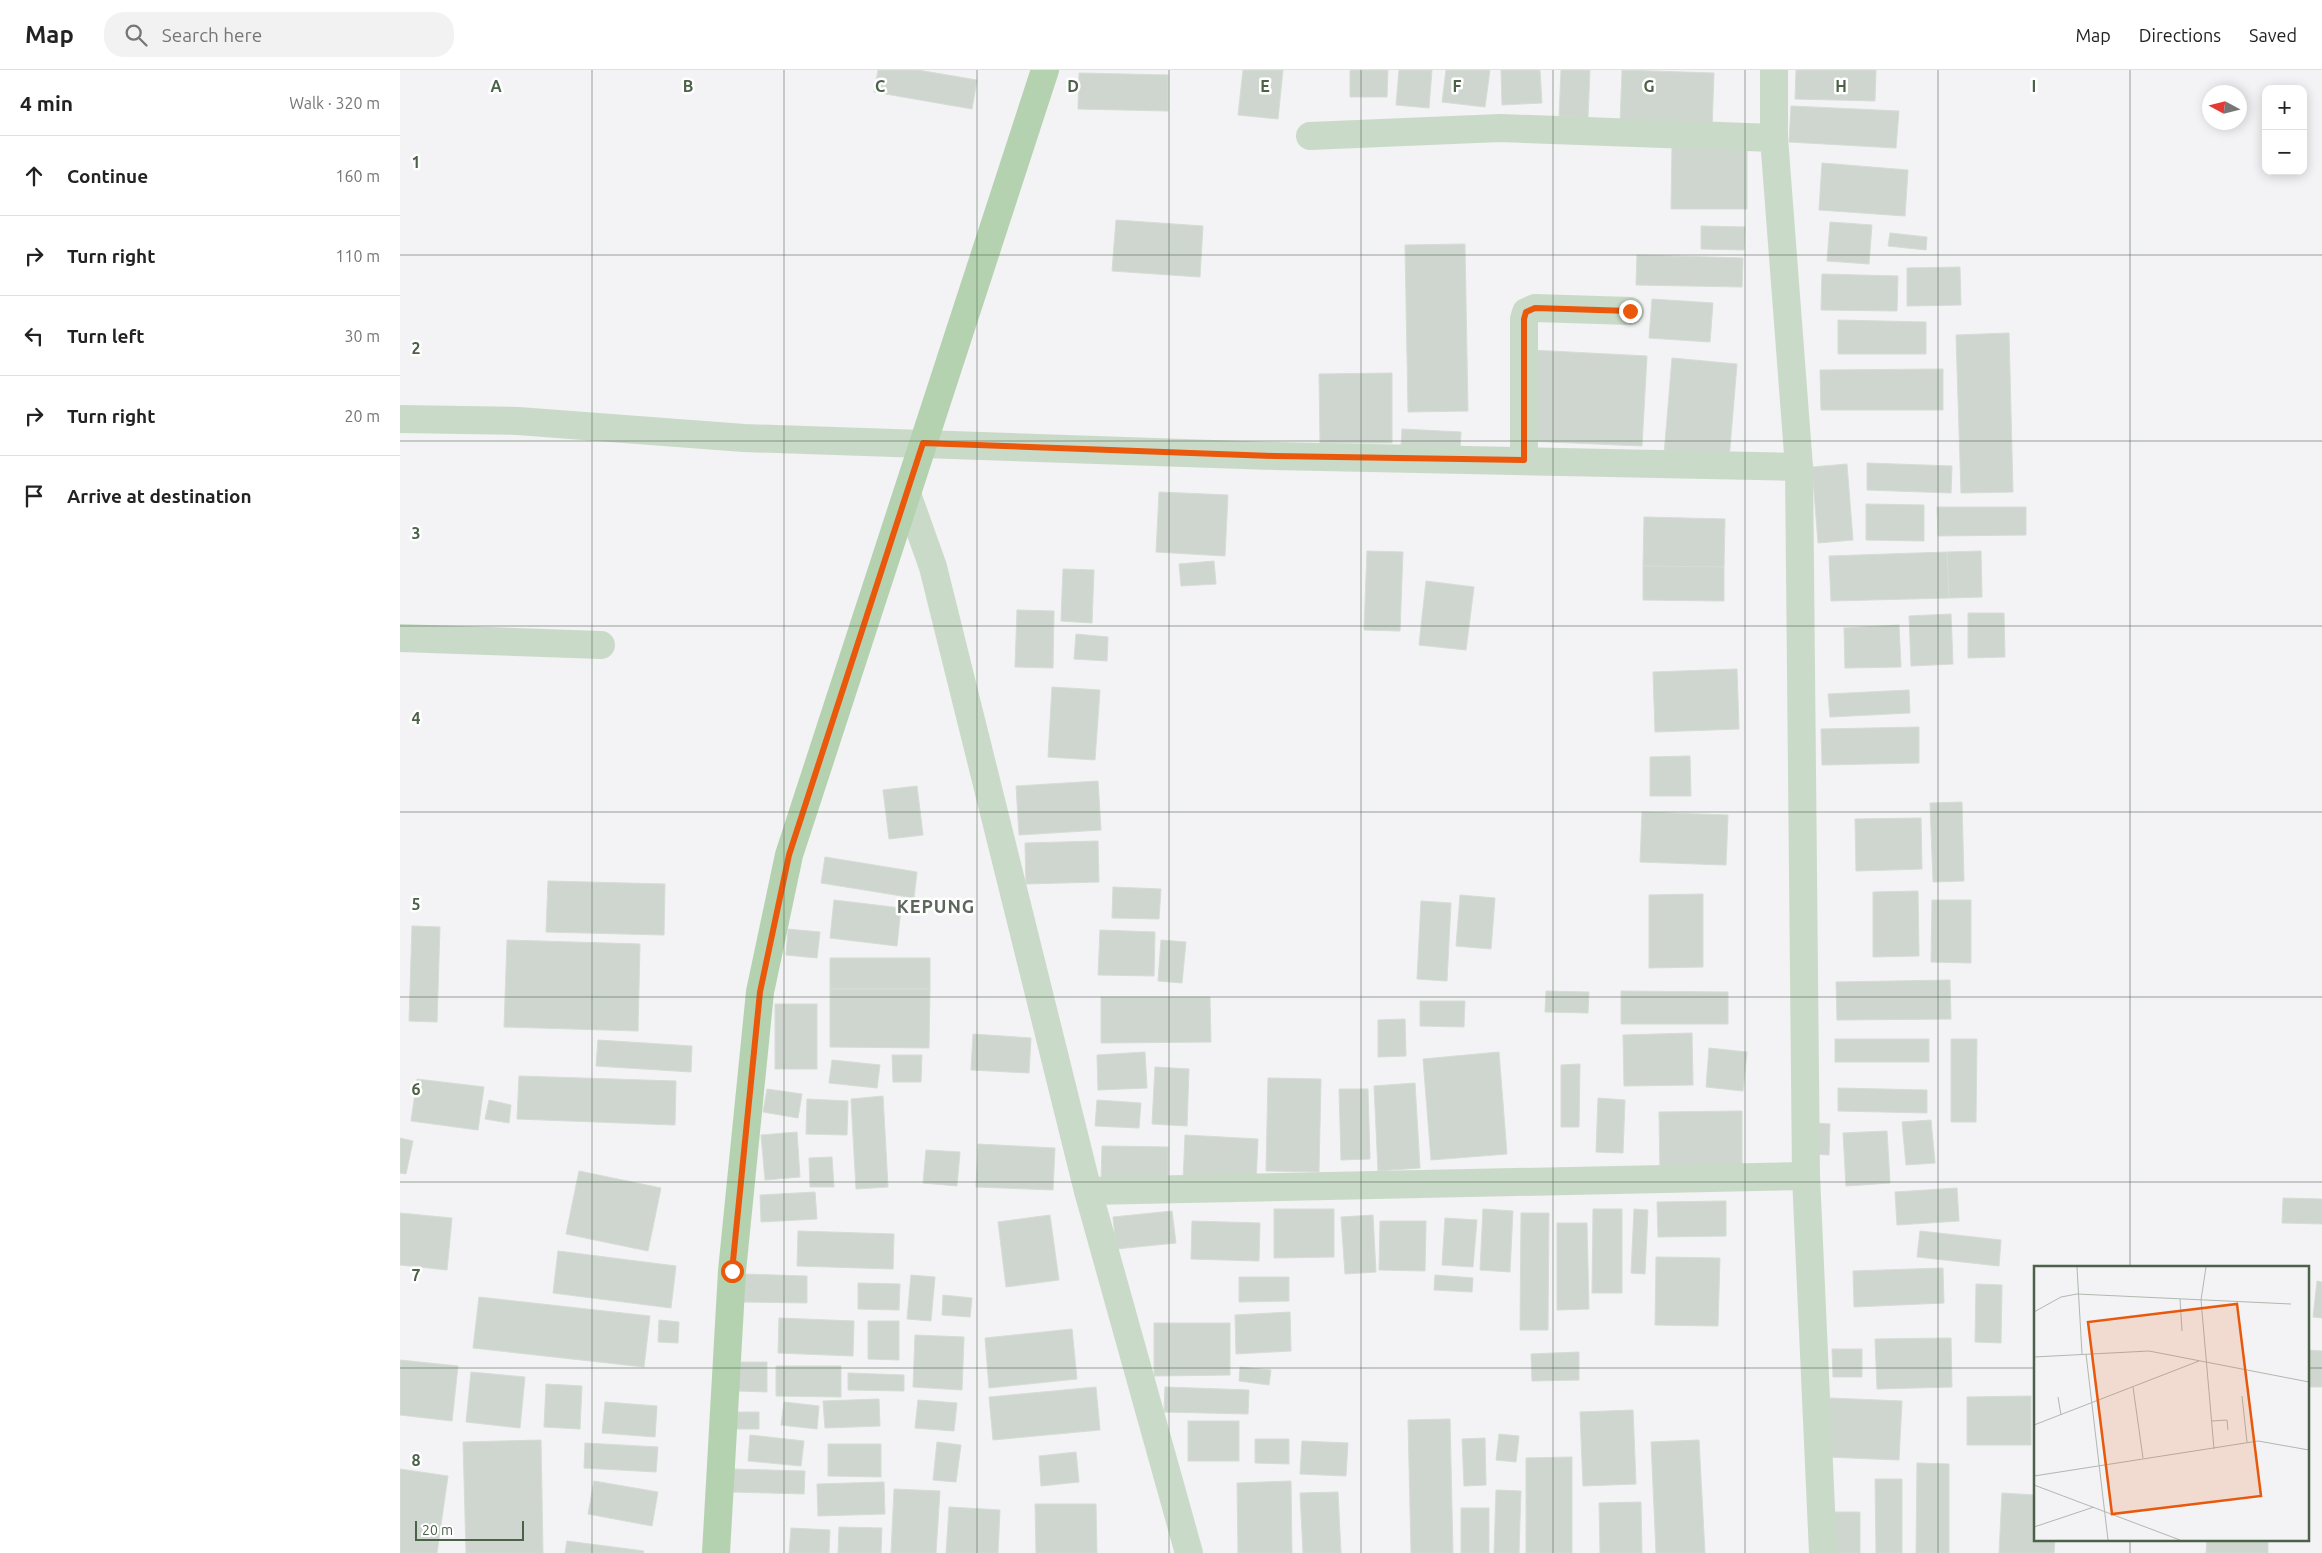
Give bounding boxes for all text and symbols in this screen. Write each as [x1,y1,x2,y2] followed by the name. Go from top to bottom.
[104,12,454,57] search box
[25,21,74,48] text: Map
[122,21,150,49] icon: search
[162,24,262,46] text: Search here
[2075,25,2111,45] text: Map
[2139,25,2221,45] text: Directions
[2249,25,2297,45] text: Saved
[490,77,502,95] text: A
[683,77,693,95] text: B
[875,77,885,95] text: C
[1067,77,1079,95] text: D
[1260,77,1270,95] text: E
[1453,77,1462,95] text: F
[1643,77,1655,95] text: G
[1835,77,1847,95] text: H
[2032,77,2036,95] text: I
[2202,85,2247,130] north arrow
[2262,85,2307,175] map controls
[2262,85,2307,130] button: +
[20,91,73,115] text: 4 min
[289,94,380,112] text: Walk · 320 m
[2262,130,2307,175] button: −
[411,153,421,171] text: 1
[20,162,48,190] icon: ahead
[67,165,148,187] text: Continue
[335,167,380,185] text: 160 m
[20,242,48,270] icon: right
[67,245,155,267] text: Turn right
[335,247,380,265] text: 110 m
[1619,300,1642,323] route end
[20,322,48,350] icon: left
[67,325,145,347] text: Turn left
[344,327,380,345] text: 30 m
[411,339,421,357] text: 2
[20,402,48,430] icon: right
[67,405,155,427] text: Turn right
[344,407,380,425] text: 20 m
[20,482,48,510] icon: arrive
[67,485,252,507] text: Arrive at destination
[411,524,421,542] text: 3
[411,709,421,727] text: 4
[411,895,421,913] text: 5
[897,896,975,916] district label: KEPUNG
[411,1080,421,1098] text: 6
[721,1260,744,1283] route start
[411,1266,421,1284] text: 7
[2034,1266,2310,1540] inset map
[411,1451,421,1469] text: 8
[415,1518,524,1541] scale bar
[422,1522,453,1538] text: 20 m

